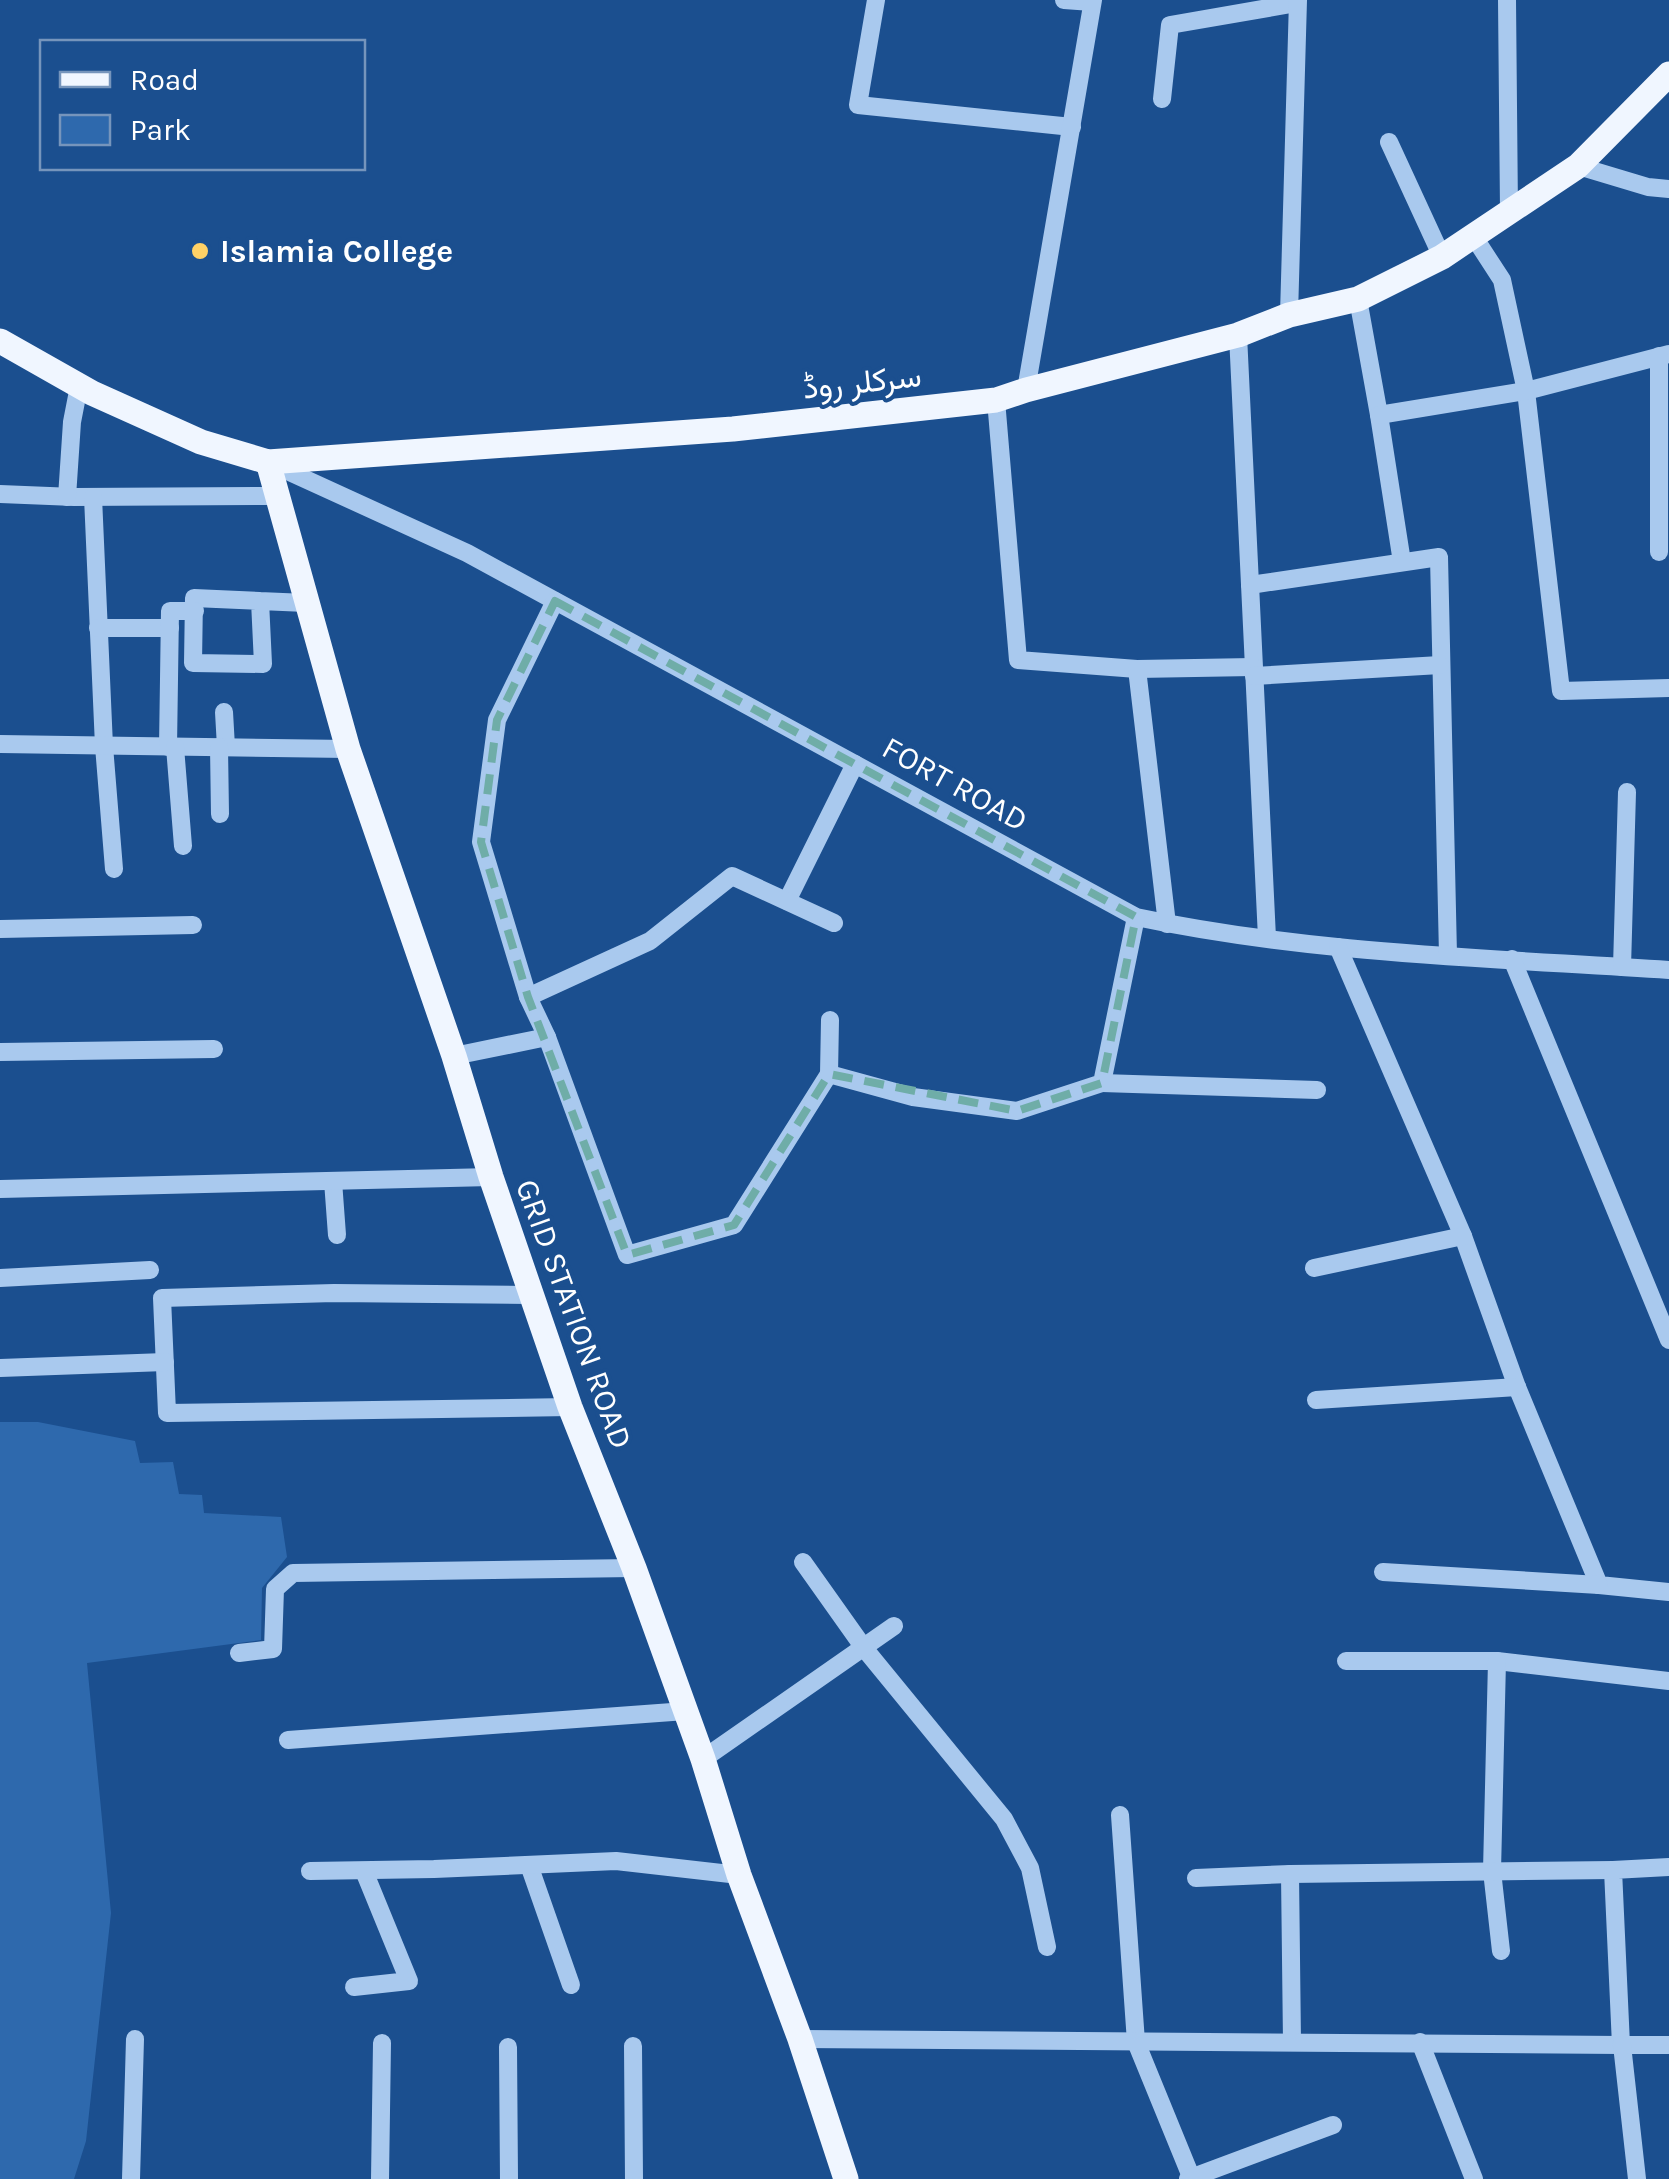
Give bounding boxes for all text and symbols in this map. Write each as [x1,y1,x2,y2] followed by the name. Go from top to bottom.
[40,40,365,170] legend
[130,62,199,98] text: Road
[130,112,191,148] text: Park
[220,233,453,270] place label: Islamia College
[189,240,211,262] marker: Islamia College
[801,357,923,408] street label: سرکلر روڈ
[876,729,1034,839] street label: FORT ROAD
[508,1174,640,1454] street label: GRID STATION ROAD

